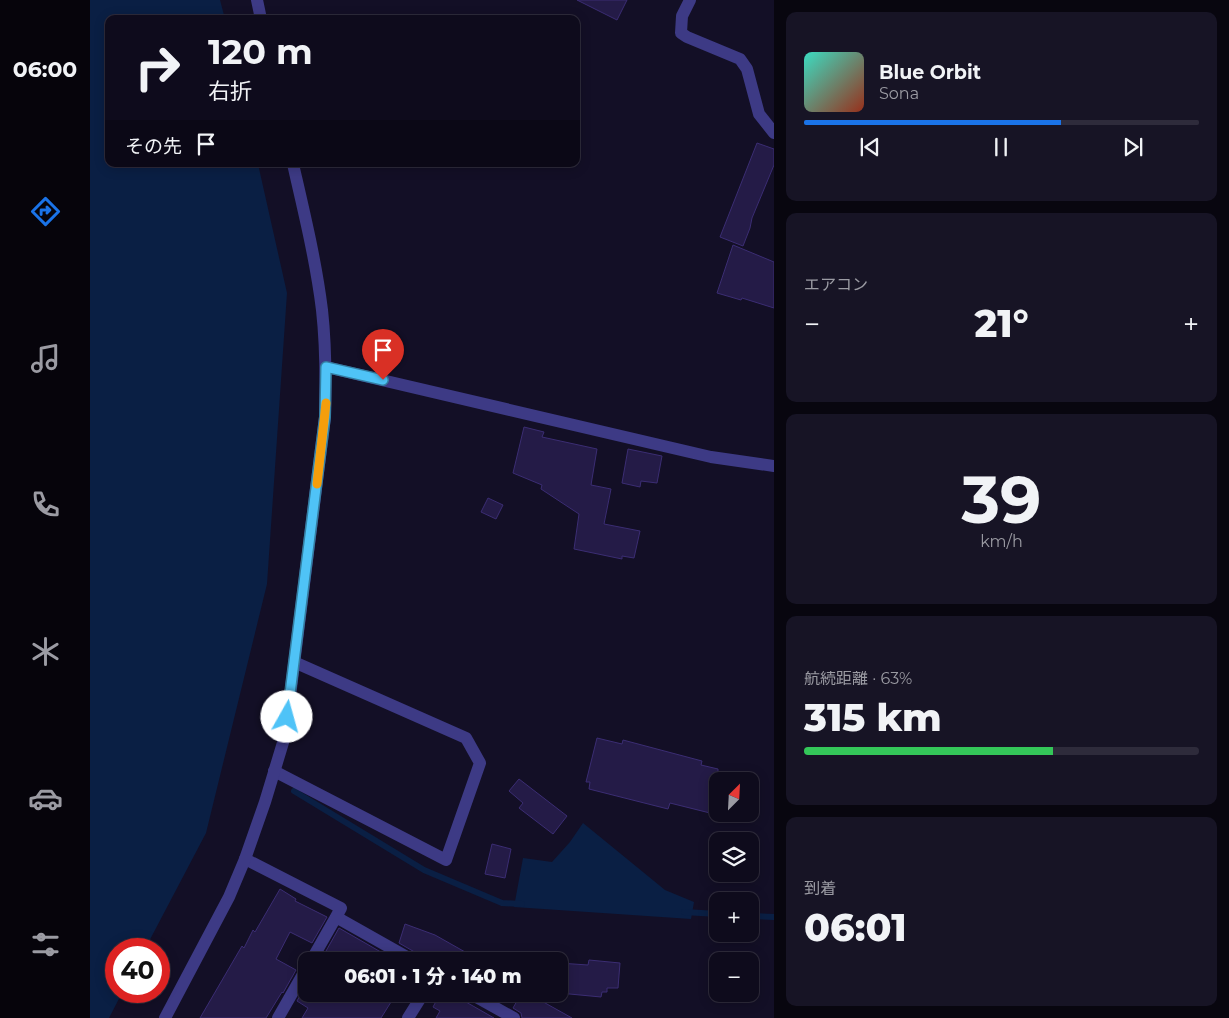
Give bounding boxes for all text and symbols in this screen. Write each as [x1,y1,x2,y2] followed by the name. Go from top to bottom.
[208,30,313,73] text: 120 m
[125,35,190,100] icon: right
[13,56,77,83] text: 06:00
[879,61,981,84] text: Blue Orbit
[208,78,252,105] text: 右折
[879,84,919,103] text: Sona
[192,130,220,158] icon: arrive
[856,133,884,161] icon: previous
[987,133,1015,161] icon: pause
[1119,133,1147,161] icon: next
[125,135,182,158] text: その先
[28,194,63,229] icon: directions
[804,275,868,294] text: エアコン
[975,300,1029,347] text: 21°
[804,307,820,341] text: −
[1183,307,1199,341] text: +
[362,329,404,380] pin
[369,336,397,364] icon: arrive
[28,341,63,376] icon: music
[962,460,1041,539] text: 39
[28,487,63,522] icon: phone
[980,532,1023,551] text: km/h
[28,634,63,669] icon: climate
[804,669,912,688] text: 航続距離 · 63%
[260,690,312,742] position arrow
[804,694,942,741] text: 315 km
[709,772,759,822] north arrow
[709,772,759,1002] map controls
[28,781,63,816] icon: car
[709,832,759,882] button: layers
[804,879,836,898] text: 到着
[709,892,759,942] button: +
[804,904,907,951] text: 06:01
[28,927,63,962] icon: filters
[105,938,170,1003] speed limit sign: 40
[709,952,759,1002] button: −
[344,965,522,988] text: 06:01 · 1 分 · 140 m

